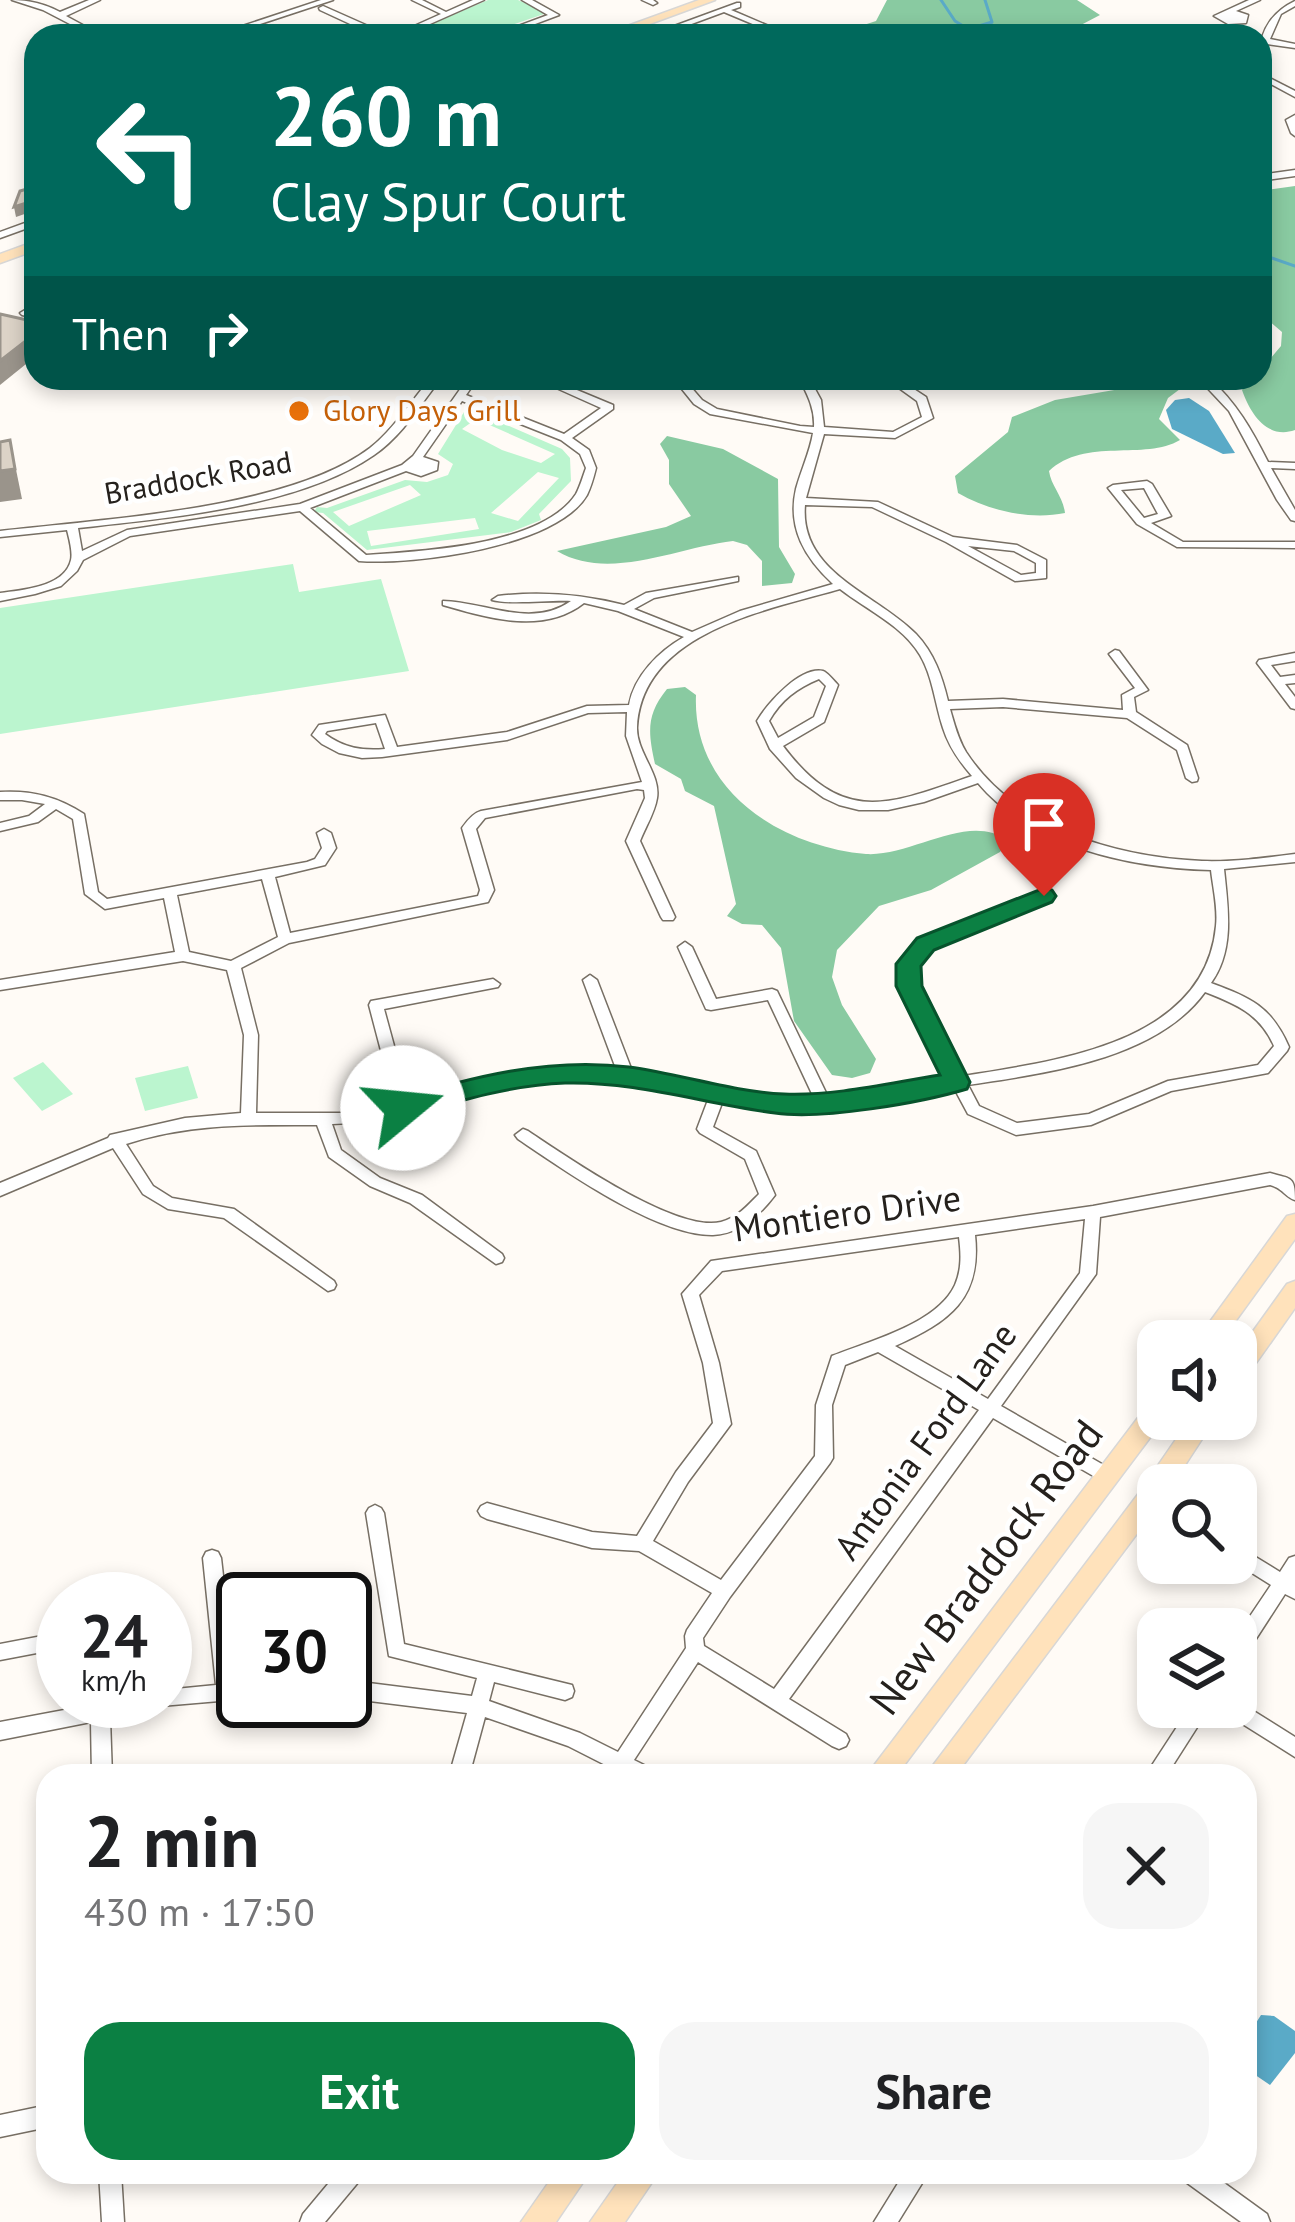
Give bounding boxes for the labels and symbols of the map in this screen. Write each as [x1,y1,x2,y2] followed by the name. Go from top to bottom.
[323,390,521,429] place label: Glory Days Grill
[286,398,312,424] marker: Glory Days Grill
[101,441,294,512] street label: Braddock Road
[993,773,1095,896] pin
[340,1045,466,1171] position arrow
[730,1173,964,1252] street label: Montiero Drive
[823,1313,1026,1568] street label: Antonia Ford Lane
[857,1408,1115,1725] street label: New Braddock Road
[216,1572,372,1728] speed limit sign: 30

